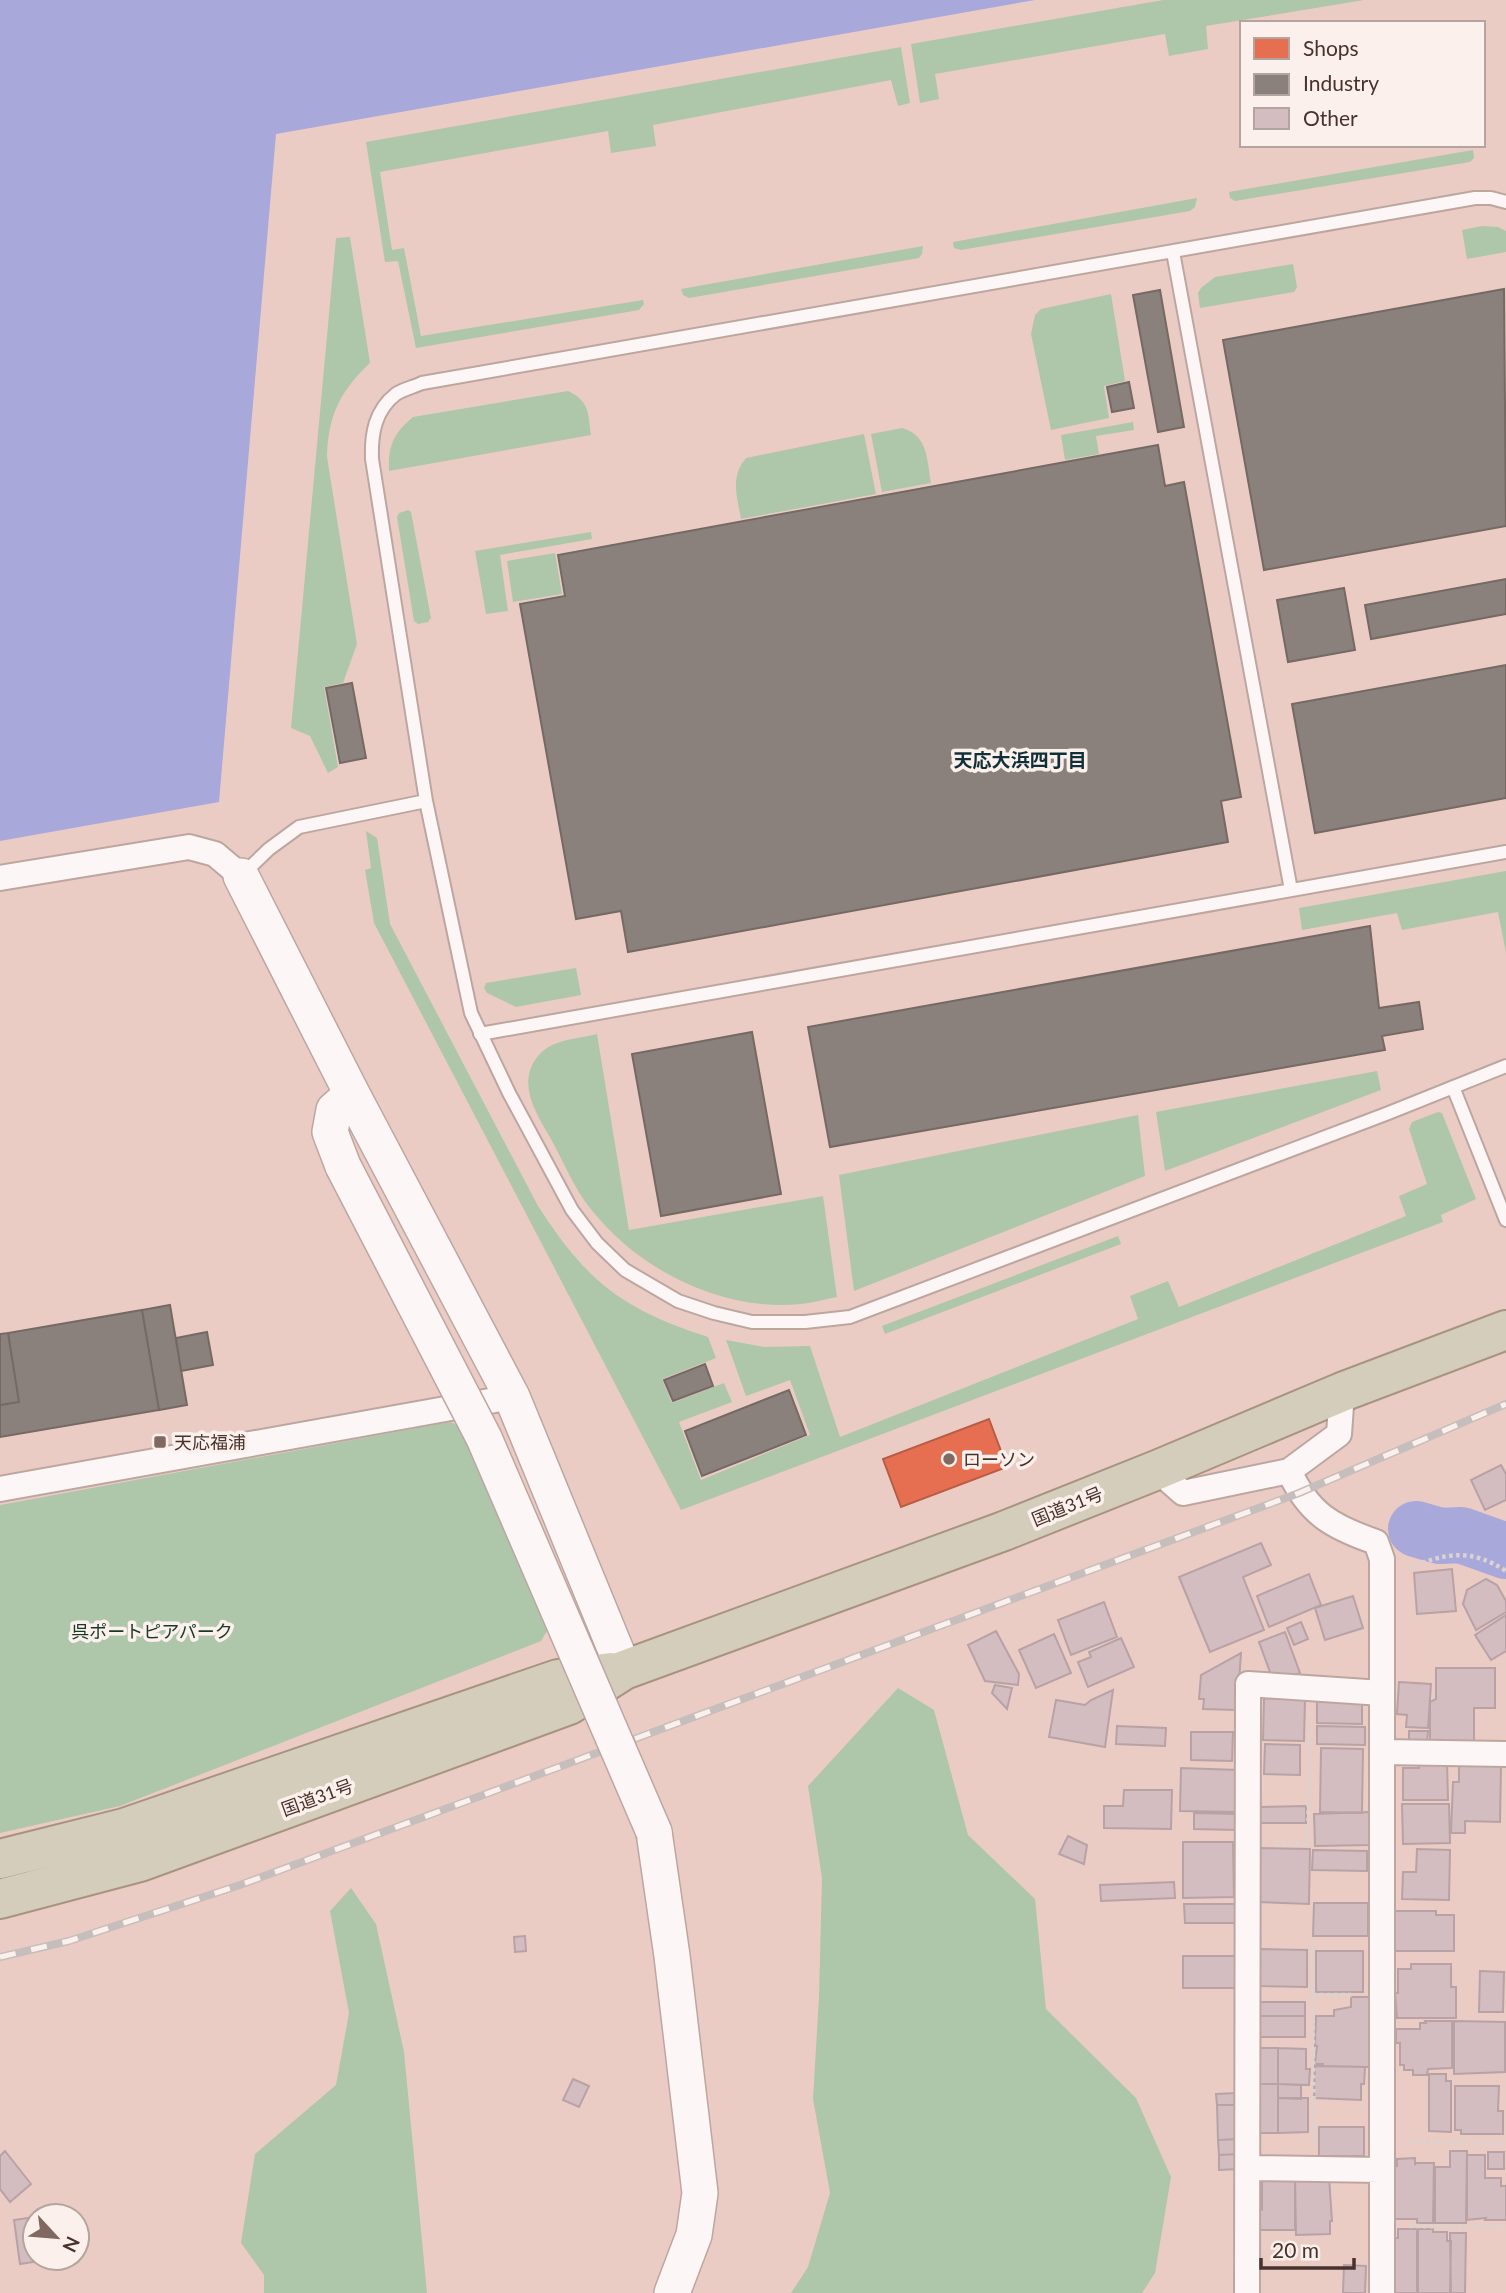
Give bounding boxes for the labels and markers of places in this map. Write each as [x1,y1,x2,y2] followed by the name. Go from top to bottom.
[174,1431,246,1453] place label: 天応福浦
[152,1434,168,1450] marker: 天応福浦
[963,1448,1035,1470] place label: ローソン
[941,1451,957,1467] marker: ローソン

